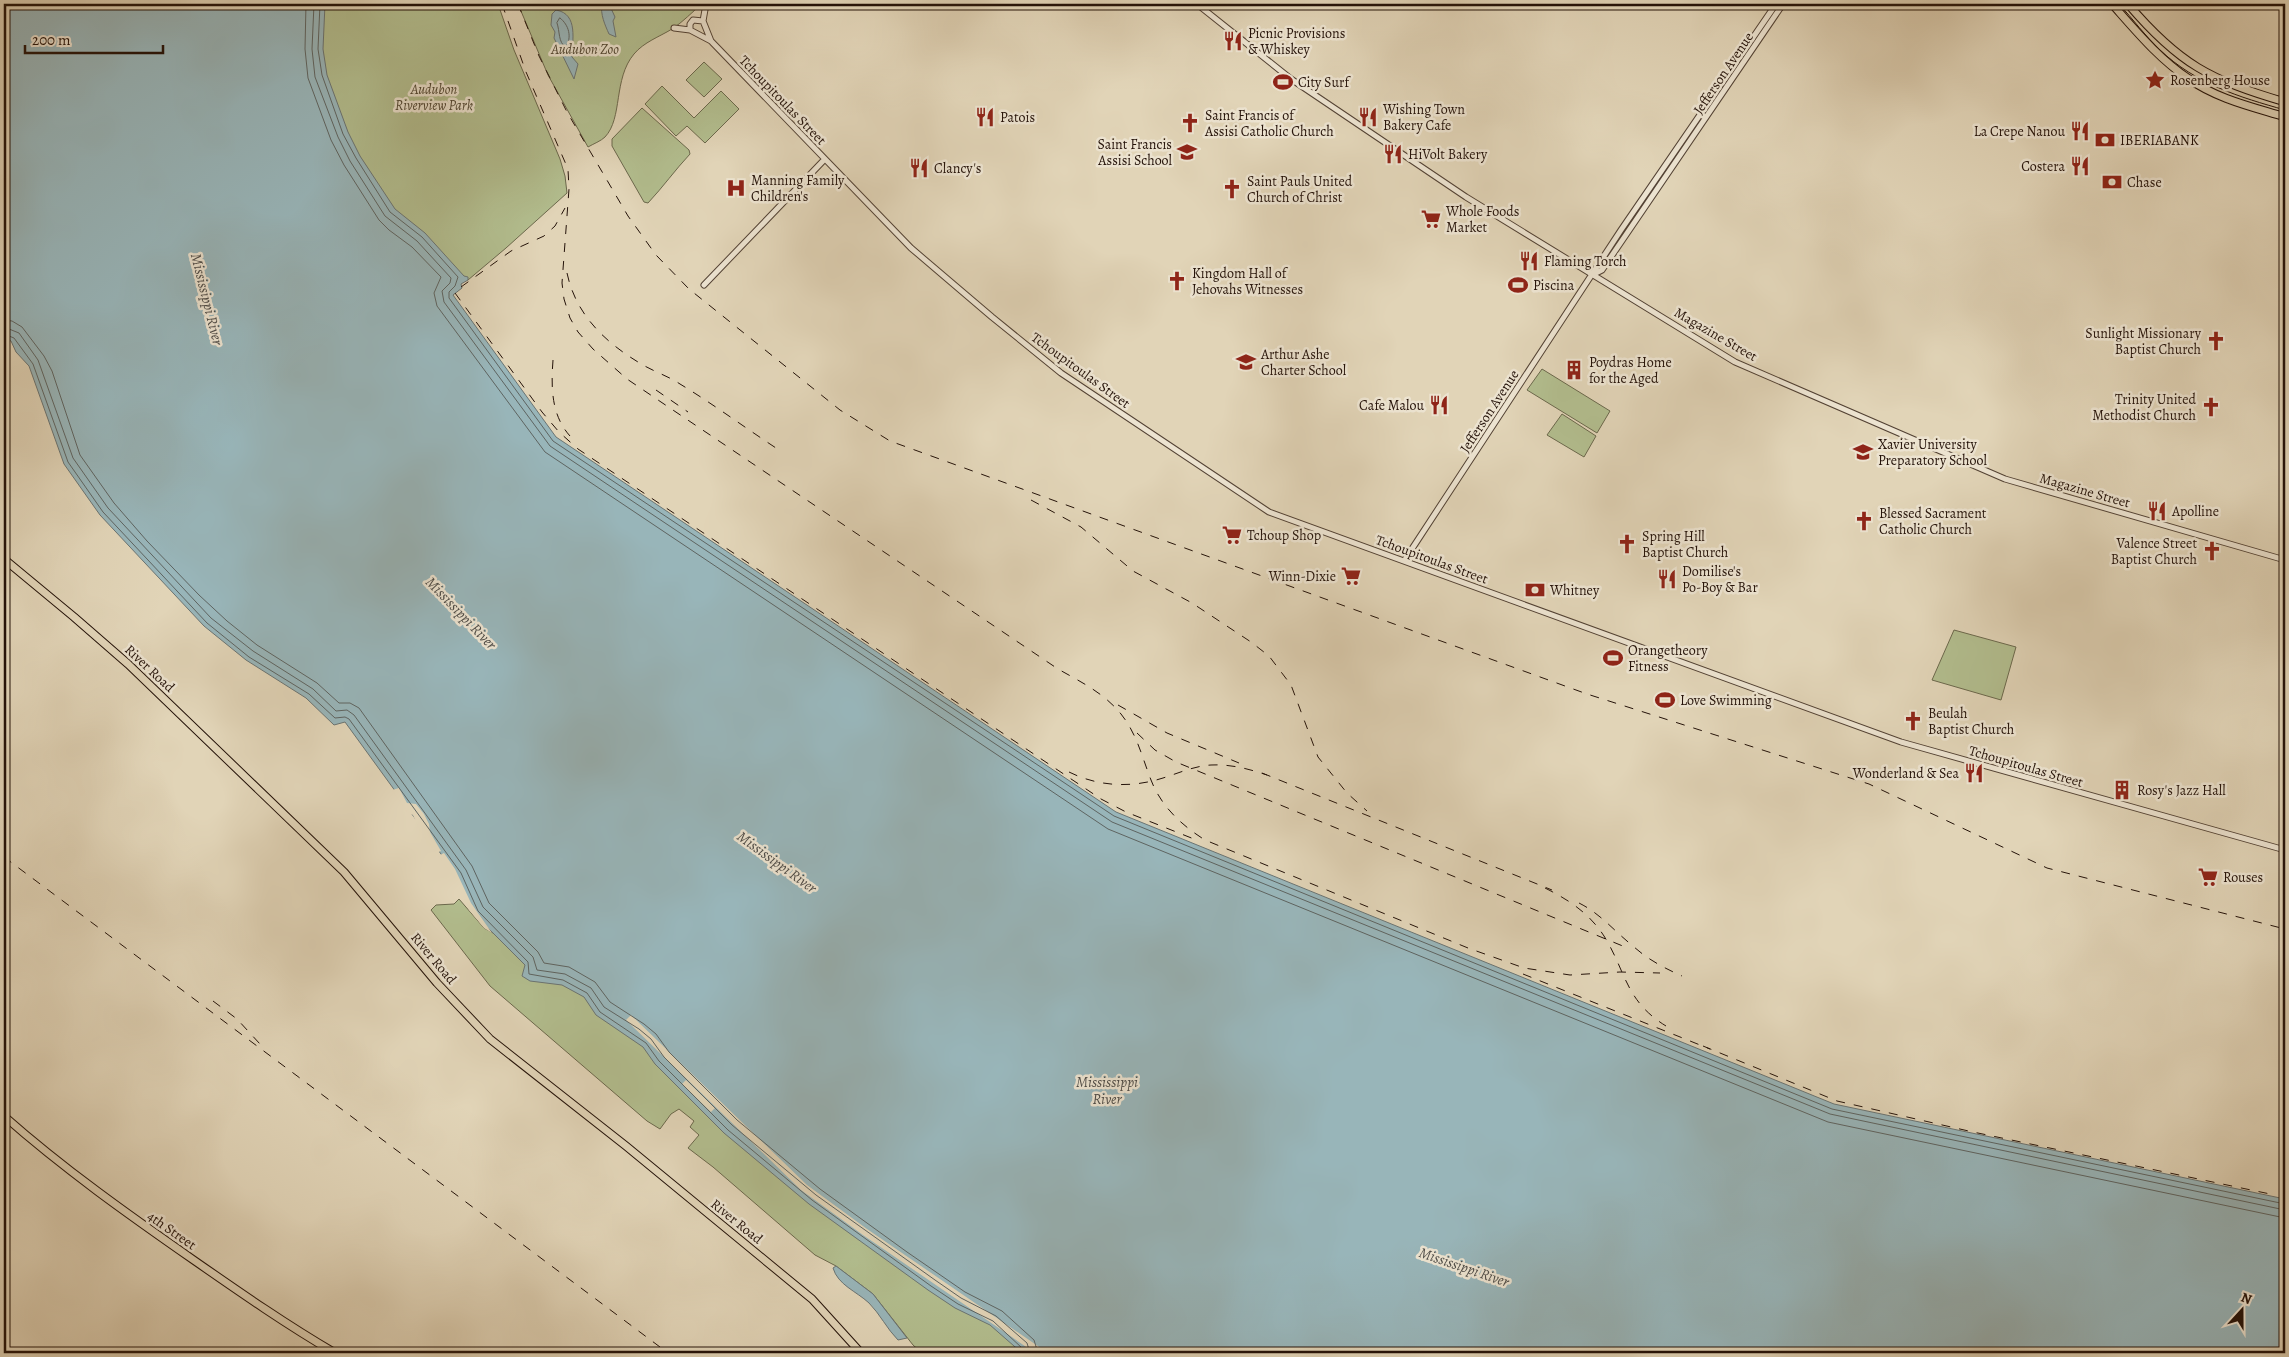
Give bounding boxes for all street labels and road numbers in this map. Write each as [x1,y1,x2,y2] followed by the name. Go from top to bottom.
[1689,28,1758,118] street label: Jefferson Avenue
[735,51,831,150] street label: Tchoupitoulas Street
[1671,303,1761,366] street label: Magazine Street
[1027,328,1134,413] street label: Tchoupitoulas Street
[1456,366,1523,456] street label: Jefferson Avenue
[2037,469,2133,513] street label: Magazine Street
[1373,530,1491,589] street label: Tchoupitoulas Street
[121,640,179,697] street label: River Road
[1967,741,2086,792] street label: Tchoupitoulas Street
[406,928,461,989] street label: River Road
[707,1195,767,1249] street label: River Road
[143,1207,200,1254] street label: 4th Street

